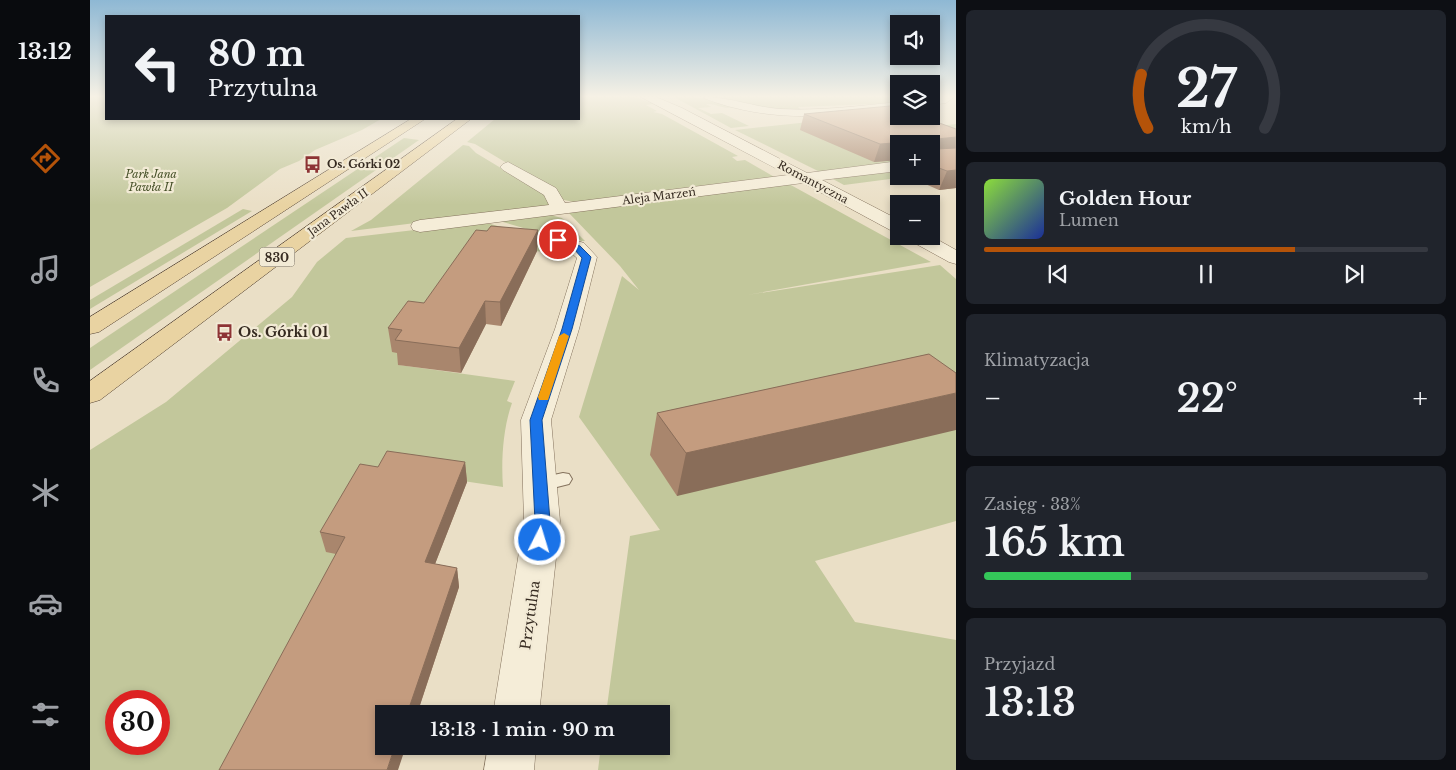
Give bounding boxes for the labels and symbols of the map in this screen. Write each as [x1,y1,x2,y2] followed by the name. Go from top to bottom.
[303,154,323,174] bus stop icon: Os. Górki 02
[327,157,400,171] place label: Os. Górki 02
[775,158,851,207] street label: Romantyczna
[124,167,177,194] park label: Park Jana Pawła II
[620,184,697,208] street label: Aleja Marzeń
[303,185,371,240] street label: Jana Pawła II
[537,219,579,261] pin
[260,248,294,266] road number: 830
[214,322,234,342] bus stop icon: Os. Górki 01
[238,323,328,341] place label: Os. Górki 01
[513,513,565,565] position arrow
[516,579,544,651] street label: Przytulna
[105,690,170,755] speed limit sign: 30

